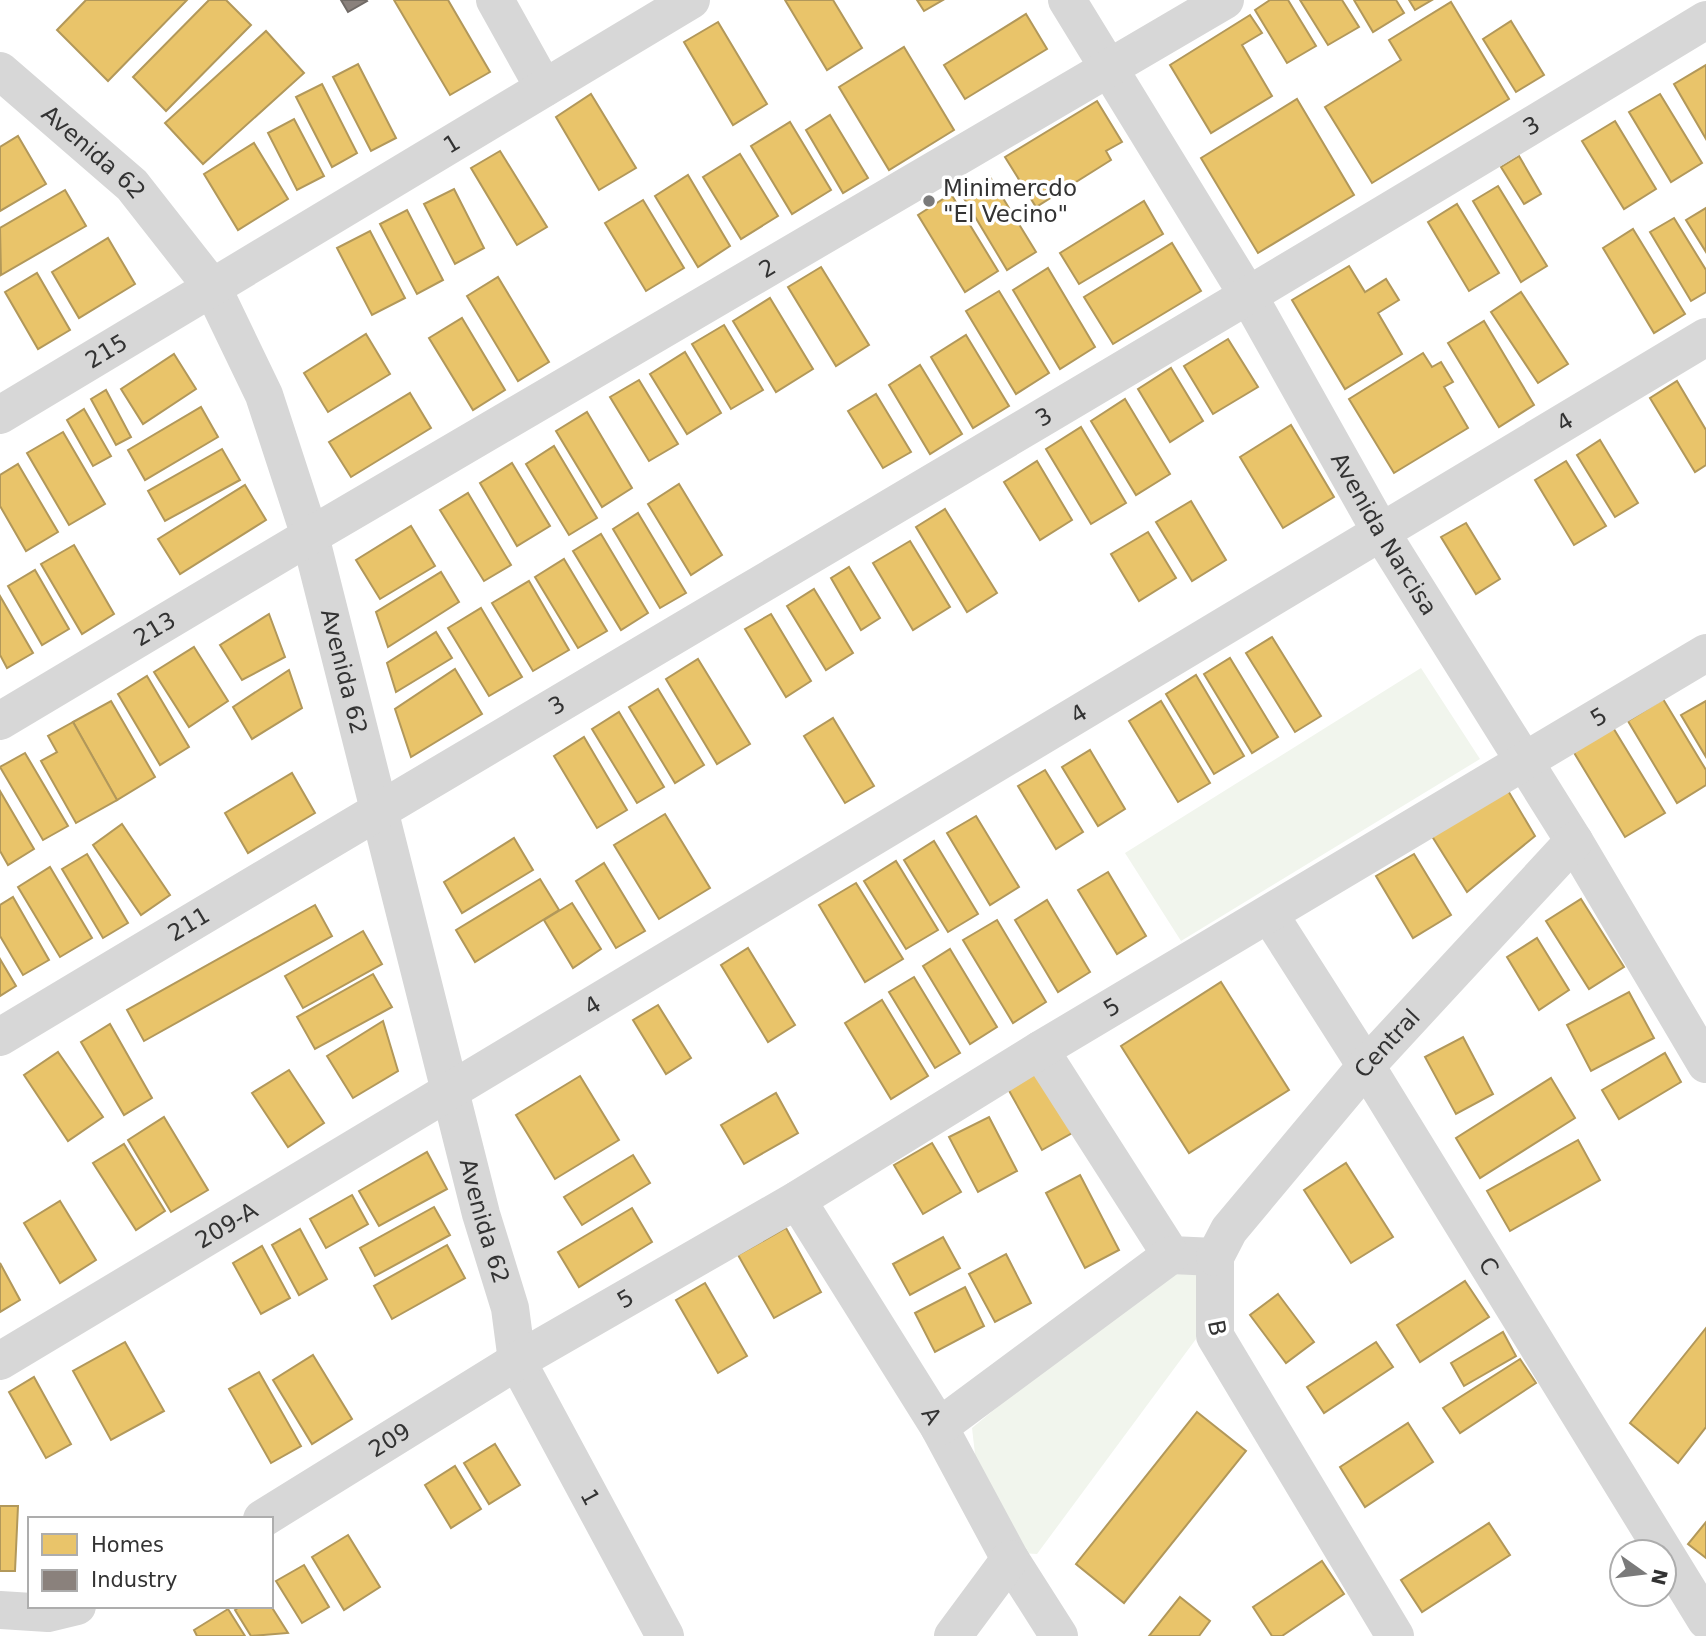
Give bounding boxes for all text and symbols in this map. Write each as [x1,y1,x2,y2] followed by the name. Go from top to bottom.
[37,100,151,204] street label: Avenida 62
[1518,111,1544,141] street label: 3
[439,129,465,159] street label: 1
[943,175,1077,227] place label: Minimercdo "El Vecino"
[921,193,937,209] marker: Minimercdo "El Vecino"
[754,253,780,283] street label: 2
[81,329,132,374] street label: 215
[1031,402,1057,432] street label: 3
[1552,407,1578,437] street label: 4
[1326,448,1442,620] street label: Avenida Narcisa
[129,606,180,651] street label: 213
[316,606,372,737] street label: Avenida 62
[544,690,570,720] street label: 3
[1066,699,1092,728] street label: 4
[1586,702,1612,732] street label: 5
[163,902,214,946] street label: 211
[579,990,605,1020] street label: 4
[1099,992,1125,1022] street label: 5
[1349,1004,1425,1083] street label: Central
[455,1156,515,1286] street label: Avenida 62
[191,1196,262,1254] street label: 209-A
[1473,1252,1504,1280] street label: C
[613,1284,638,1314] street label: 5
[1203,1318,1231,1338] street label: B
[917,1402,947,1429] street label: A
[364,1417,415,1463] street label: 209
[575,1485,605,1510] street label: 1
[28,1517,273,1608] legend
[91,1533,164,1557] text: Homes
[1608,1538,1678,1608] north arrow
[1647,1567,1672,1587] text: N
[91,1568,177,1592] text: Industry

